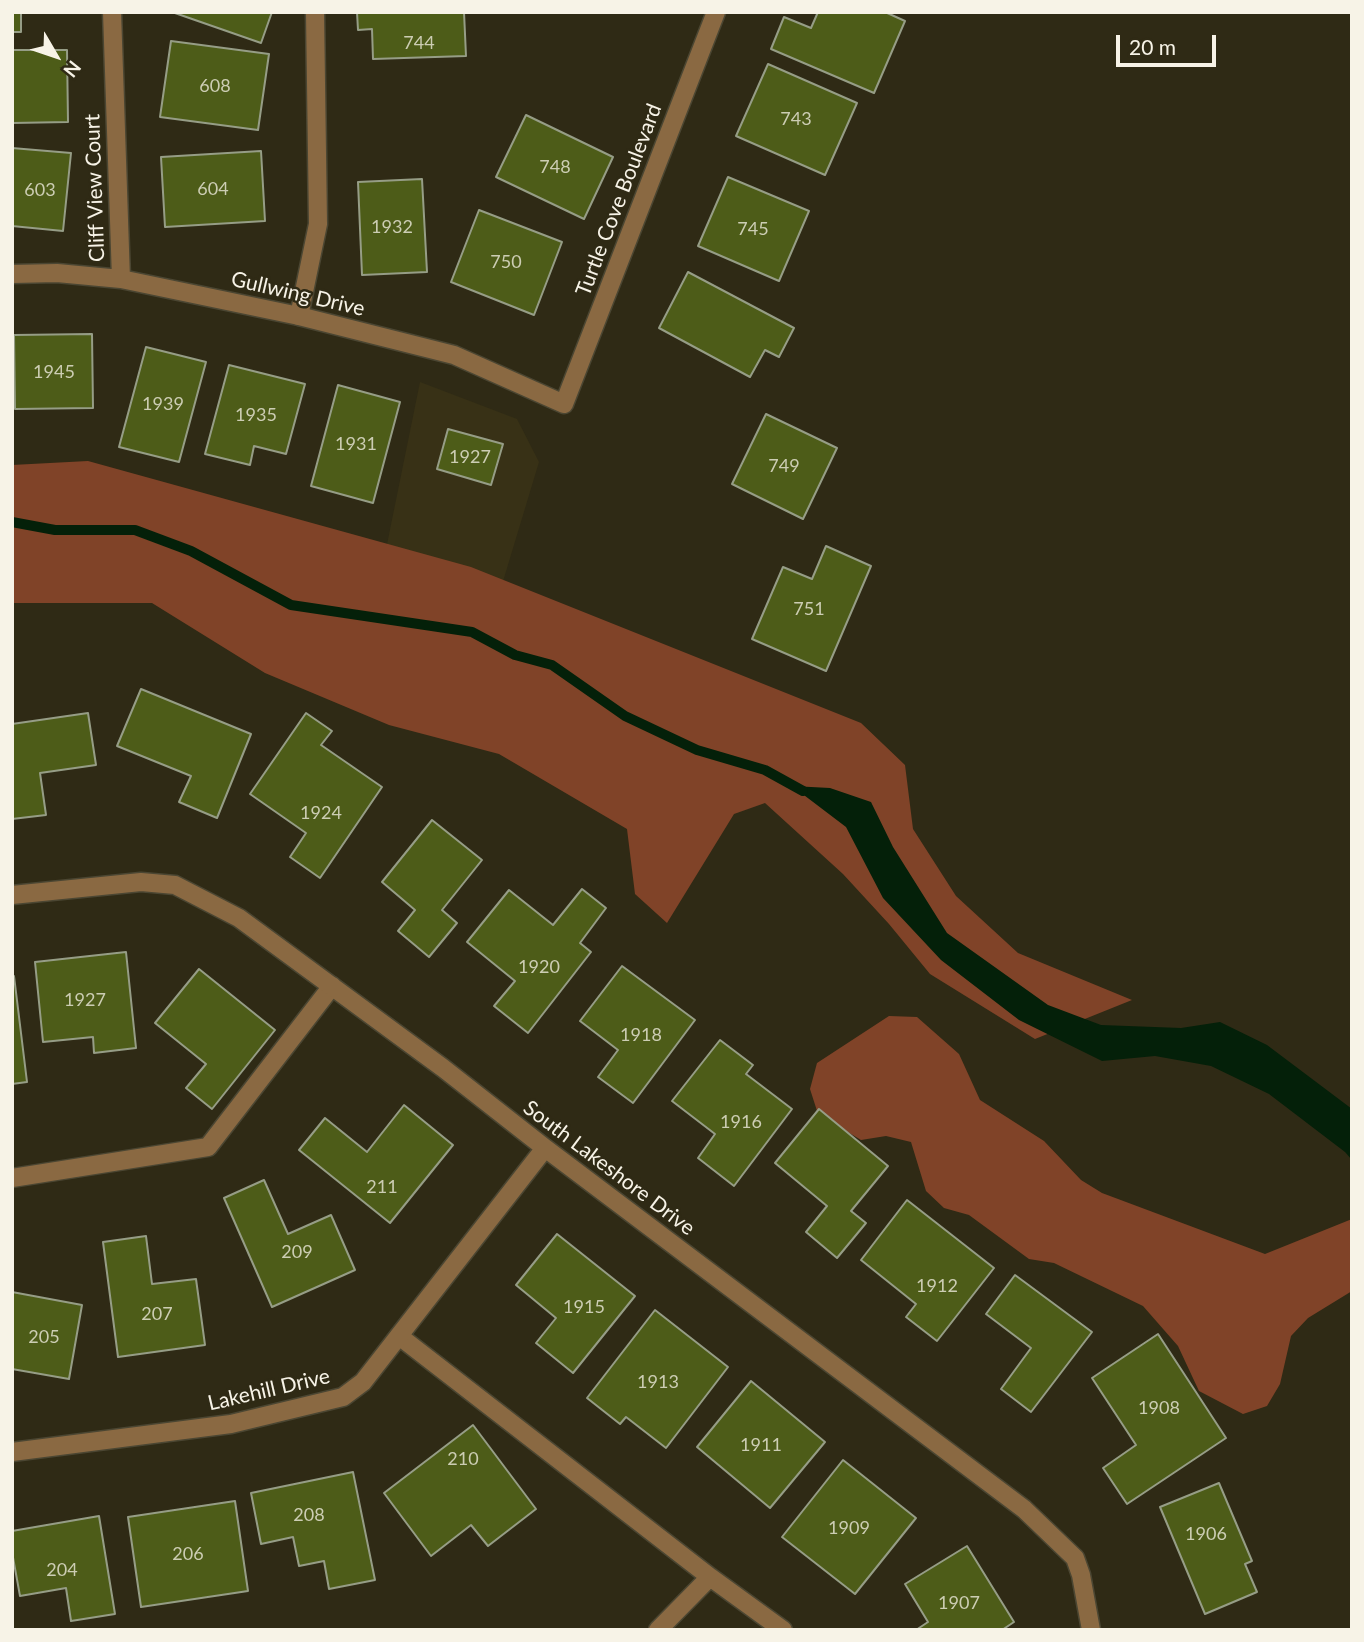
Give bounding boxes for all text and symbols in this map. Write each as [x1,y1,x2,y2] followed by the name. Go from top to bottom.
[21,21,91,91] north arrow
[1119,21,1219,65] scale bar
[403,32,435,54] house number: 744
[1129,34,1176,59] text: 20 m
[59,57,86,82] text: N
[199,75,231,97] house number: 608
[571,100,667,300] street label: Turtle Cove Boulevard
[780,108,812,130] house number: 743
[80,114,110,262] street label: Cliff View Court
[539,156,571,178] house number: 748
[197,178,229,200] house number: 604
[24,179,56,201] house number: 603
[371,216,413,238] house number: 1932
[737,218,769,240] house number: 745
[490,251,522,273] house number: 750
[229,266,367,322] street label: Gullwing Drive
[33,361,75,383] house number: 1945
[142,393,184,415] house number: 1939
[235,404,277,426] house number: 1935
[335,433,377,455] house number: 1931
[449,446,491,468] house number: 1927
[768,455,800,477] house number: 749
[793,598,825,620] house number: 751
[300,802,342,824] house number: 1924
[518,956,560,978] house number: 1920
[64,989,106,1011] house number: 1927
[620,1024,662,1046] house number: 1918
[518,1095,700,1241] street label: South Lakeshore Drive
[720,1111,762,1133] house number: 1916
[366,1176,398,1198] house number: 211
[281,1241,313,1263] house number: 209
[916,1275,958,1297] house number: 1912
[563,1296,605,1318] house number: 1915
[141,1303,173,1325] house number: 207
[28,1326,60,1348] house number: 205
[206,1364,332,1416] street label: Lakehill Drive
[637,1371,679,1393] house number: 1913
[1138,1397,1180,1419] house number: 1908
[740,1434,782,1456] house number: 1911
[447,1448,479,1470] house number: 210
[293,1504,325,1526] house number: 208
[828,1517,870,1539] house number: 1909
[1185,1523,1227,1545] house number: 1906
[172,1543,204,1565] house number: 206
[46,1559,78,1581] house number: 204
[938,1592,980,1614] house number: 1907

